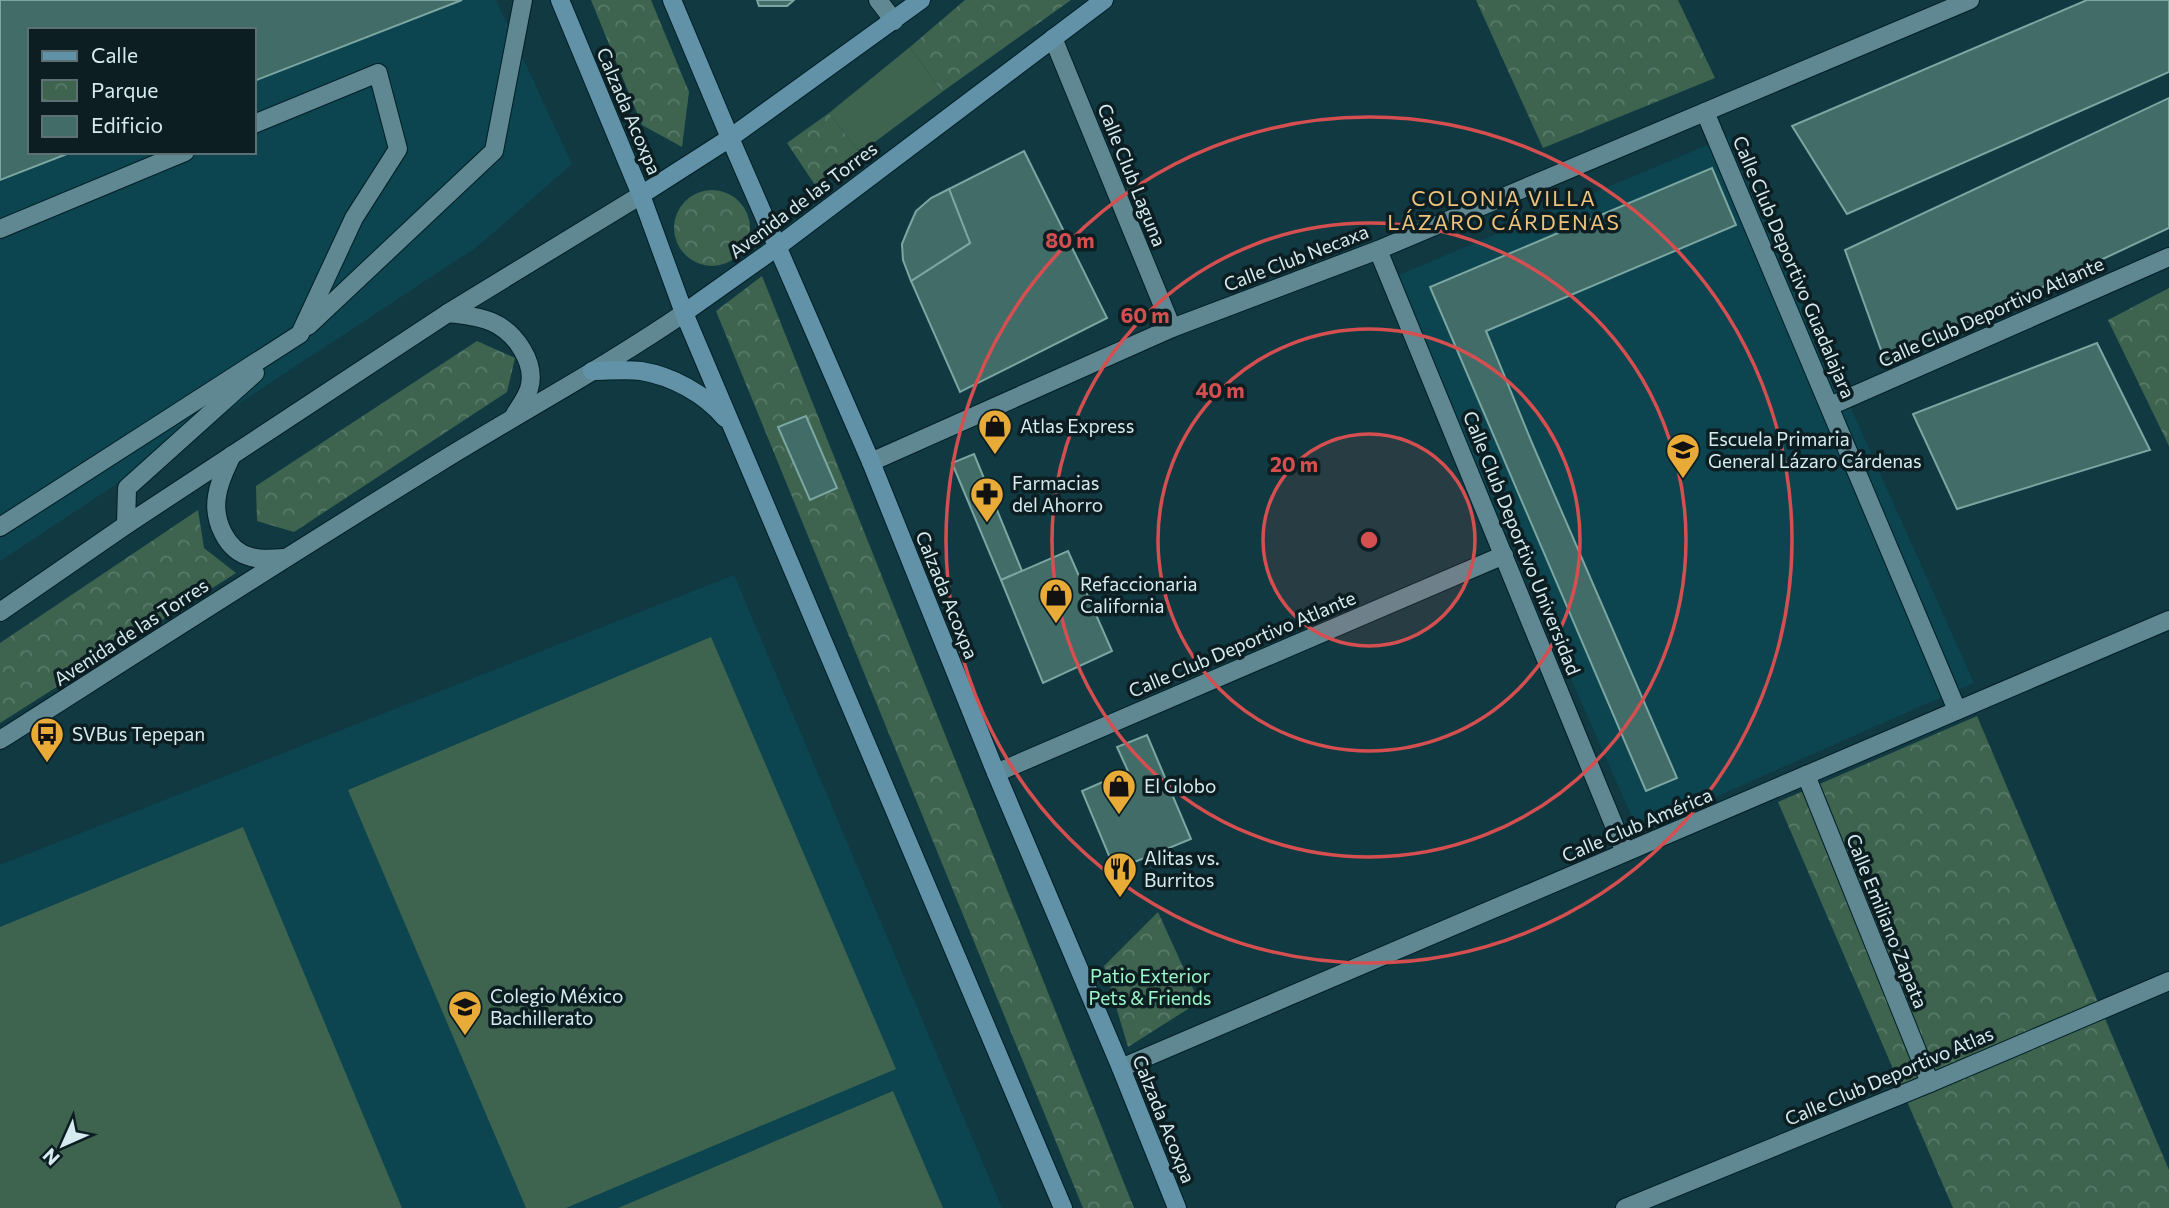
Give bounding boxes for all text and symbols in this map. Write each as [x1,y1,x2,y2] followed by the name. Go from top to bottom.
[28,28,256,154] legend
[91,42,138,67] text: Calle
[592,44,667,178] street label: Calzada Acoxpa
[91,77,158,102] text: Parque
[1093,100,1172,250] street label: Calle Club Laguna
[91,112,163,137] text: Edificio
[1729,132,1860,402] street label: Calle Club Deportivo Guadalajara
[724,136,881,263] street label: Avenida de las Torres
[1387,185,1621,234] district label: COLONIA VILLA LÁZARO CÁRDENAS
[1220,219,1372,296] street label: Calle Club Necaxa
[1045,227,1095,252] text: 80 m
[1875,251,2107,372] street label: Calle Club Deportivo Atlante
[1120,302,1170,327] text: 60 m
[1195,377,1245,402] text: 40 m
[976,407,1014,456] shop icon: Atlas Express
[1459,407,1586,678] street label: Calle Club Deportivo Universidad
[1020,414,1134,437] place label: Atlas Express
[1708,427,1922,472] place label: Escuela Primaria General Lázaro Cárdenas
[1664,431,1702,480] school or university icon: Escuela Primaria General Lázaro Cárdenas
[1270,451,1318,476] text: 20 m
[1012,471,1103,516] place label: Farmacias del Ahorro
[968,475,1006,524] pharmacy icon: Farmacias del Ahorro
[911,527,984,662] street label: Calzada Acoxpa
[1357,528,1381,552] centre of rings
[1080,572,1198,617] place label: Refaccionaria California
[49,573,212,690] street label: Avenida de las Torres
[1037,576,1075,625] shop icon: Refaccionaria California
[1125,585,1359,702] street label: Calle Club Deportivo Atlante
[28,715,66,764] bus stop icon: SVBus Tepepan
[72,722,205,745] place label: SVBus Tepepan
[1100,767,1138,816] shop icon: El Globo
[1144,774,1216,797] place label: El Globo
[1558,782,1715,867] street label: Calle Club América
[1842,830,1933,1011] street label: Calle Emiliano Zapata
[1144,846,1219,891] place label: Alitas vs. Burritos
[1101,850,1139,899] restaurant icon: Alitas vs. Burritos
[1089,964,1211,1009] park label: Patio Exterior Pets & Friends
[490,984,623,1029] place label: Colegio México Bachillerato
[446,988,484,1037] school or university icon: Colegio México Bachillerato
[1781,1021,1997,1130] street label: Calle Club Deportivo Atlas
[1128,1051,1201,1186] street label: Calzada Acoxpa
[28,1110,98,1180] north arrow
[37,1144,64,1171] text: N

